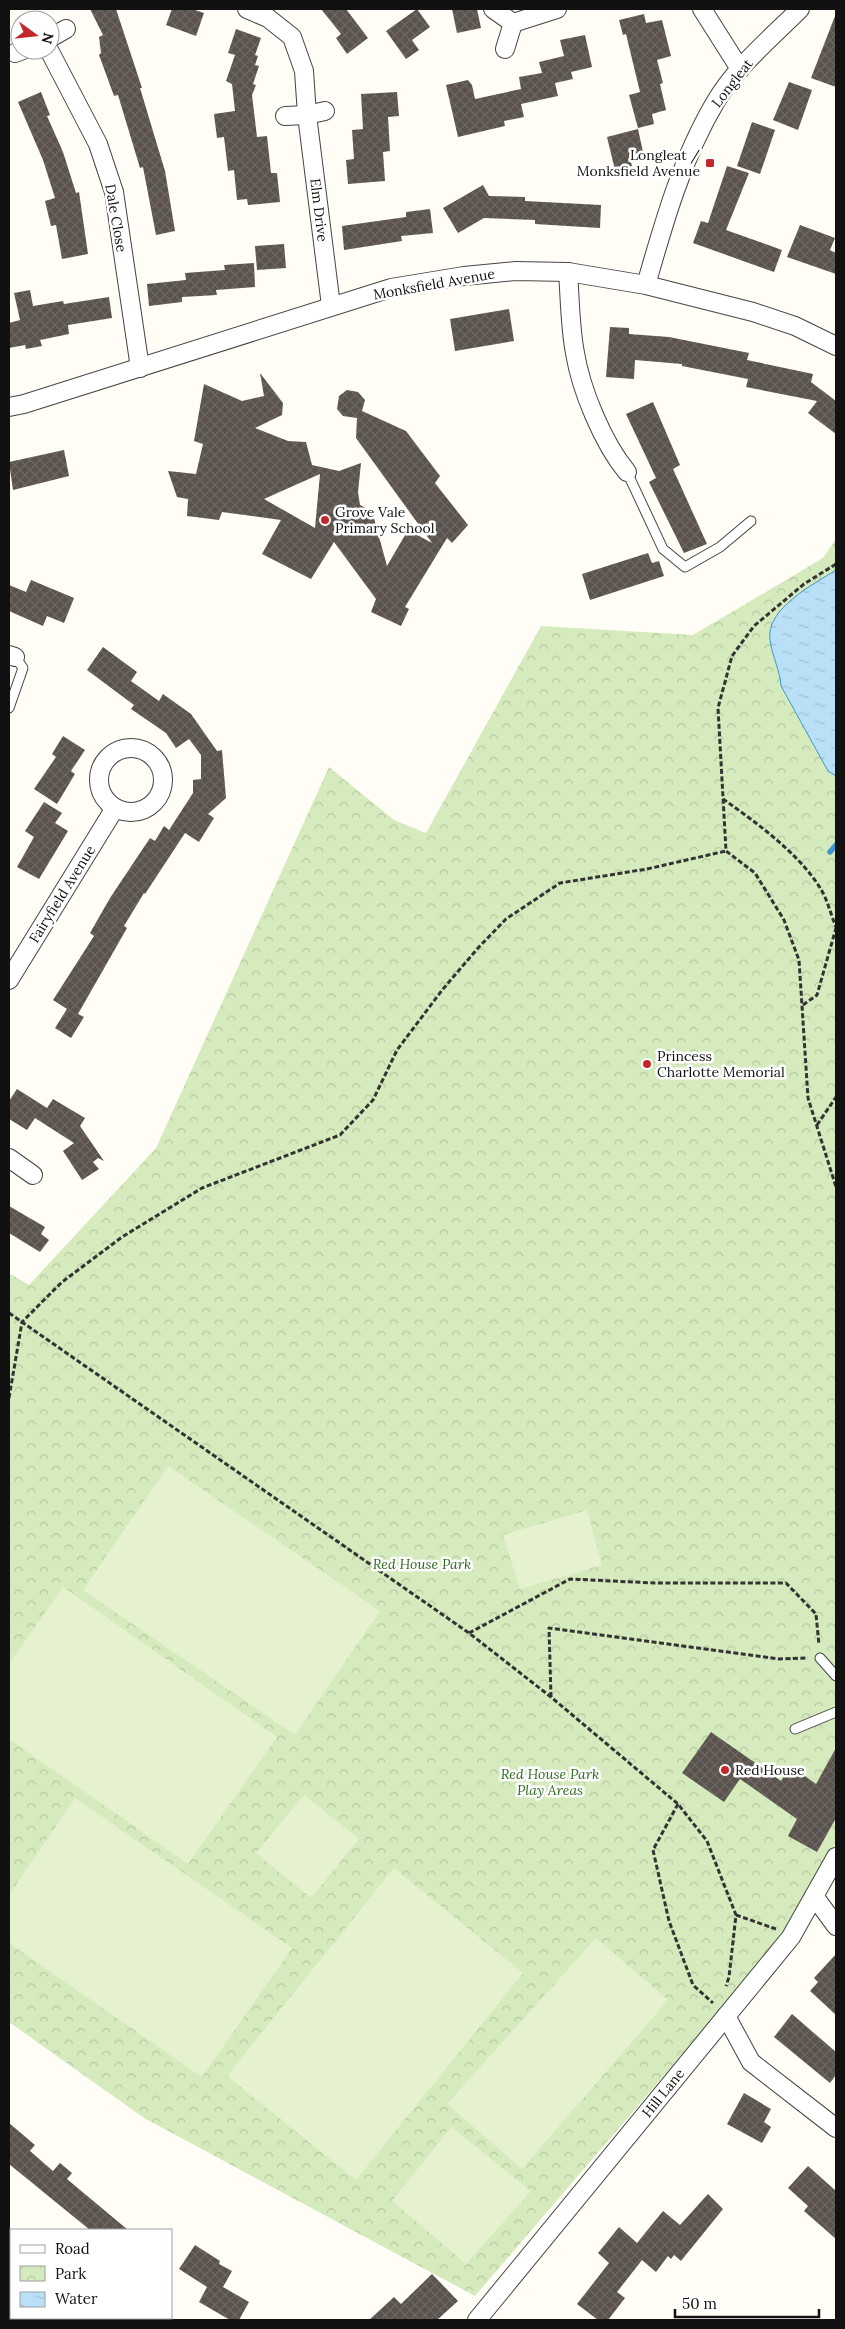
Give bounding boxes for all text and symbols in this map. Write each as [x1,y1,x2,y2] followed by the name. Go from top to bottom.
[10,10,60,60] north arrow
[37,31,58,46] text: N
[707,55,757,111] street label: Longleat
[577,146,700,180] place label: Longleat / Monksfield Avenue
[704,157,716,169] marker: Longleat / Monksfield Avenue
[306,177,332,243] street label: Elm Drive
[101,183,131,254] street label: Dale Close
[372,264,497,304] street label: Monksfield Avenue
[335,503,435,537] place label: Grove Vale Primary School
[319,514,331,526] marker: Grove Vale Primary School
[25,842,99,946] street label: Fairyfield Avenue
[657,1047,785,1081] place label: Princess Charlotte Memorial
[641,1058,653,1070] marker: Princess Charlotte Memorial
[373,1555,471,1573] park label: Red House Park
[735,1761,805,1779] place label: Red House
[719,1764,731,1776] marker: Red House
[501,1765,599,1799] park label: Red House Park Play Areas
[638,2065,688,2121] street label: Hill Lane
[10,2229,172,2319] legend
[55,2239,90,2258] text: Road
[55,2264,86,2283] text: Park
[675,2286,819,2318] scale bar
[55,2289,98,2308] text: Water
[682,2294,717,2313] text: 50 m

